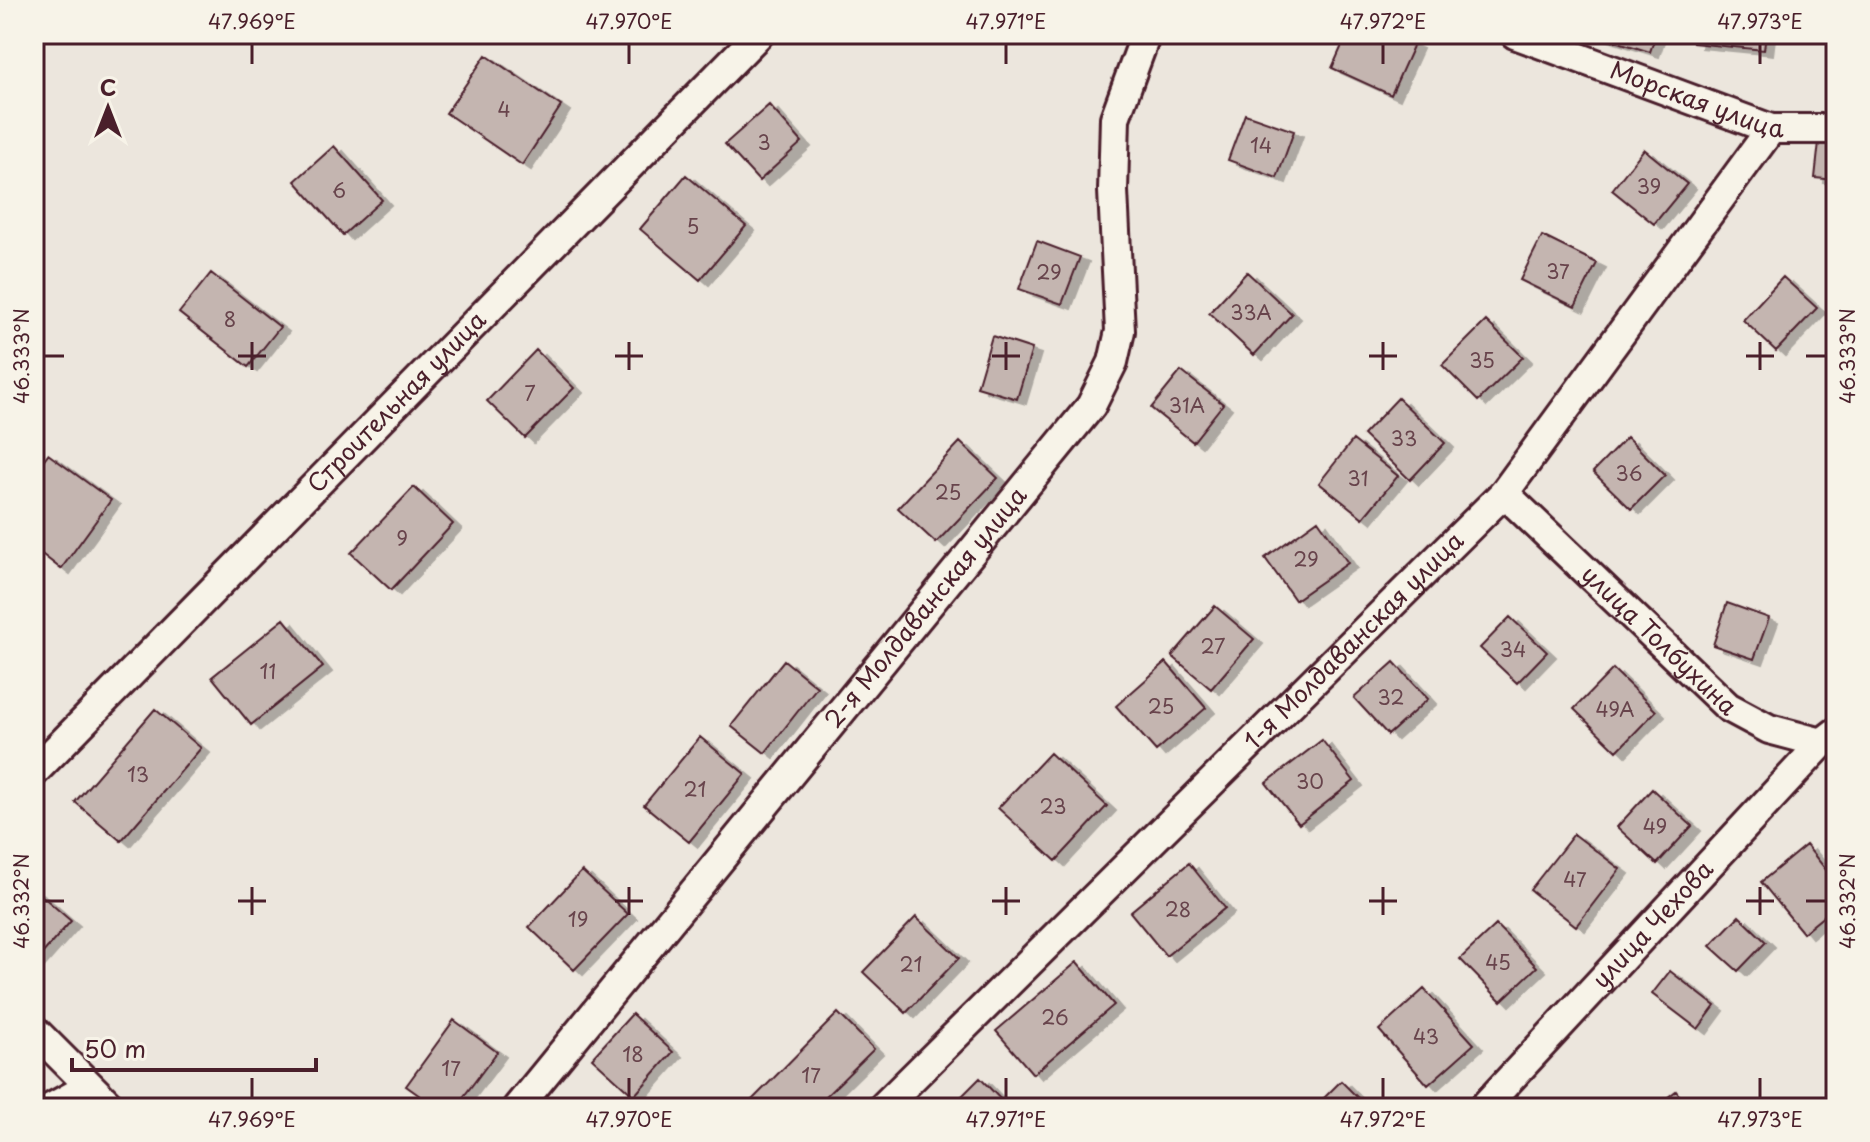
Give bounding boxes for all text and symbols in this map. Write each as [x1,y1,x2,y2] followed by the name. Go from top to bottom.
[208,6,296,36] text: 47.969°E
[585,6,673,36] text: 47.970°E
[966,6,1046,36] text: 47.971°E
[1340,6,1426,36] text: 47.972°E
[1717,6,1803,36] text: 47.973°E
[1605,51,1784,145] street label: Морская улица
[68,68,148,148] north arrow
[100,70,116,103] text: С
[497,94,511,124] house number: 4
[757,127,771,157] house number: 3
[1250,130,1272,160] house number: 14
[1637,171,1661,201] house number: 39
[332,175,346,205] house number: 6
[687,211,699,241] house number: 5
[1546,256,1570,286] house number: 37
[1036,257,1062,287] house number: 29
[1230,297,1272,327] house number: 33А
[298,302,493,500] street label: Строительная улица
[224,304,236,334] house number: 8
[6,308,36,404] text: 46.333°N
[1832,308,1862,404] text: 46.333°N
[1469,345,1495,375] house number: 35
[524,378,536,408] house number: 7
[1169,390,1205,420] house number: 31А
[1391,423,1417,453] house number: 33
[1615,458,1643,488] house number: 36
[1348,463,1368,493] house number: 31
[935,477,961,507] house number: 25
[815,478,1034,735] street label: 2-я Молдаванская улица
[396,523,408,553] house number: 9
[1235,523,1471,757] street label: 1-я Молдаванская улица
[1293,544,1319,574] house number: 29
[1574,556,1746,723] street label: улица Толбухина
[1201,631,1225,661] house number: 27
[1500,634,1526,664] house number: 34
[260,656,276,686] house number: 11
[1378,682,1404,712] house number: 32
[1148,691,1174,721] house number: 25
[1595,694,1635,724] house number: 49А
[127,759,149,789] house number: 13
[1296,766,1324,796] house number: 30
[683,774,707,804] house number: 21
[1039,791,1067,821] house number: 23
[1643,811,1667,841] house number: 49
[1583,851,1721,996] street label: улица Чехова
[6,853,36,949] text: 46.332°N
[1832,853,1862,949] text: 46.332°N
[1563,864,1587,894] house number: 47
[1165,894,1191,924] house number: 28
[568,904,588,934] house number: 19
[1485,947,1511,977] house number: 45
[899,949,923,979] house number: 21
[1041,1002,1069,1032] house number: 26
[1413,1021,1439,1051] house number: 43
[72,1022,316,1072] scale bar
[84,1030,146,1066] text: 50 m
[622,1039,644,1069] house number: 18
[441,1053,461,1083] house number: 17
[801,1060,821,1090] house number: 17
[208,1104,296,1134] text: 47.969°E
[585,1104,673,1134] text: 47.970°E
[966,1104,1046,1134] text: 47.971°E
[1340,1104,1426,1134] text: 47.972°E
[1717,1104,1803,1134] text: 47.973°E

